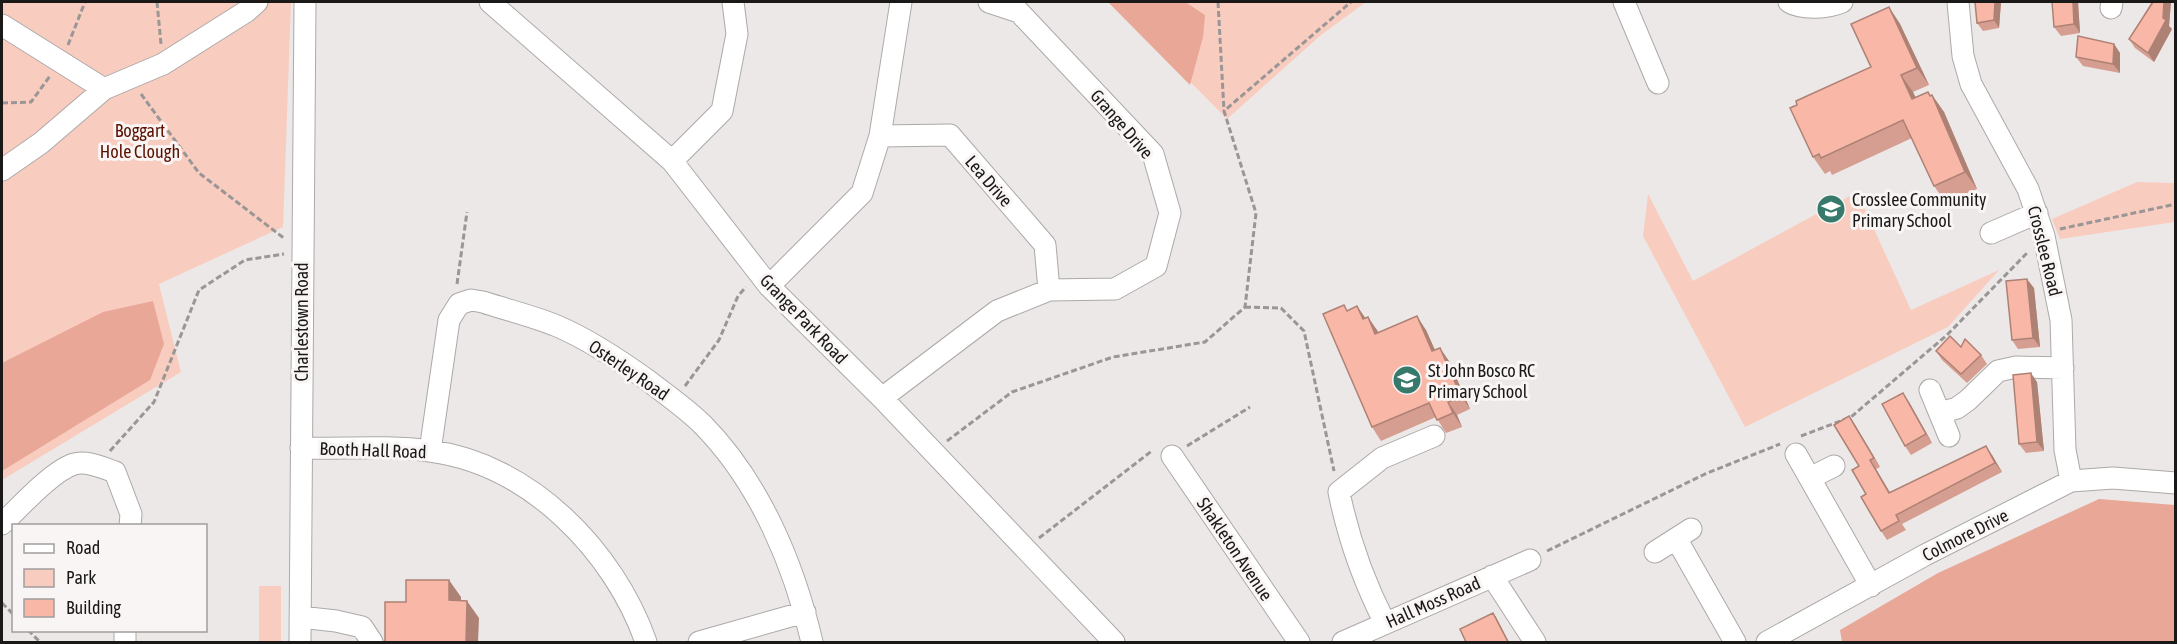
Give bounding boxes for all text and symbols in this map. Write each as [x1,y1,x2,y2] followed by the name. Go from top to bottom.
[1086,85,1158,163] street label: Grange Drive
[100,120,180,162] park label: Boggart Hole Clough
[961,151,1017,211] street label: Lea Drive
[1852,189,1987,231] place label: Crosslee Community Primary School
[1815,193,1847,225] school or university icon: Crosslee Community Primary School
[2024,204,2066,298] street label: Crosslee Road
[291,262,312,382] street label: Charlestown Road
[756,270,852,368] street label: Grange Park Road
[585,336,673,404] street label: Osterley Road
[1428,360,1535,402] place label: St John Bosco RC Primary School
[1391,364,1423,396] school or university icon: St John Bosco RC Primary School
[319,438,427,462] street label: Booth Hall Road
[1193,493,1277,605] street label: Shakleton Avenue
[1919,504,2011,566] street label: Colmore Drive
[12,524,207,632] legend
[66,537,100,558] text: Road
[66,567,96,588] text: Park
[1383,572,1483,632] street label: Hall Moss Road
[66,597,121,618] text: Building

